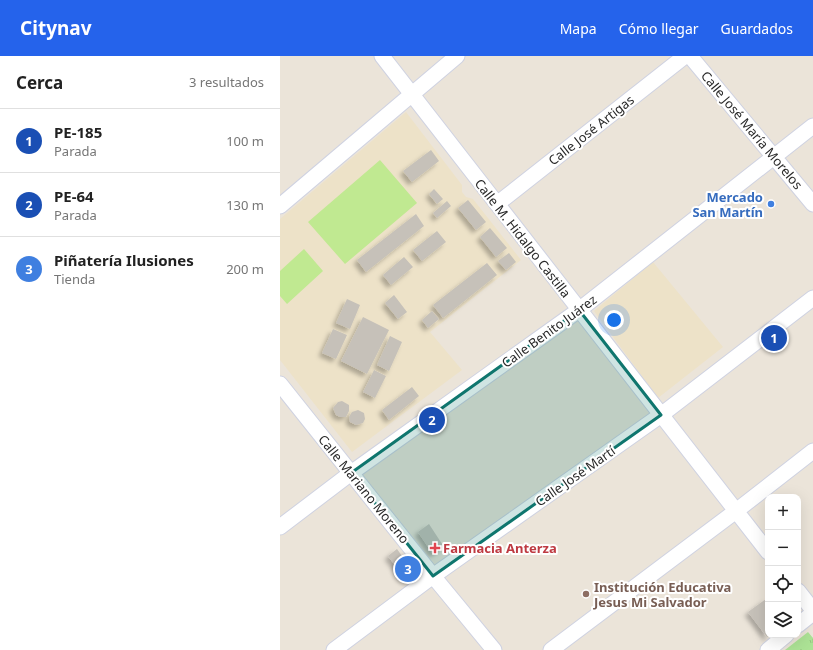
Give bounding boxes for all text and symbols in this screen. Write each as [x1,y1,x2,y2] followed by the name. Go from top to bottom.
[20,15,92,41] text: Citynav
[560,19,597,38] text: Mapa
[619,19,699,38] text: Cómo llegar
[721,19,793,38] text: Guardados
[697,67,807,193] street label: Calle José María Morelos
[16,71,63,94] text: Cerca
[189,73,264,91] text: 3 resultados
[544,91,638,169] street label: Calle José Artigas
[54,122,102,142] text: PE-185
[25,132,33,150] text: 1
[226,132,264,150] text: 100 m
[54,142,97,160] text: Parada
[471,175,575,301] street label: Calle M. Hidalgo Castilla
[54,186,94,206] text: PE-64
[692,188,763,221] place label: Mercado San Martín
[25,196,33,214] text: 2
[226,196,264,214] text: 130 m
[766,199,776,209] marker: Mercado San Martín
[54,206,97,224] text: Parada
[54,250,194,270] text: Piñatería Ilusiones
[25,260,33,278] text: 3
[226,260,264,278] text: 200 m
[54,270,95,288] text: Tienda
[498,290,600,372] street label: Calle Benito Juárez
[604,310,624,330] your location
[761,323,787,353] pin: 1
[419,405,445,435] pin: 2
[314,431,414,547] street label: Calle Mariano Moreno
[531,441,619,510] street label: Calle José Martí
[765,494,801,638] map controls
[765,494,801,530] button: +
[765,530,801,566] button: −
[443,539,557,557] place label: Farmacia Anterza
[430,543,440,553] marker: Farmacia Anterza
[395,554,421,584] pin: 3
[765,566,801,602] button: locate
[593,578,731,611] place label: Institución Educativa Jesus Mi Salvador
[581,589,591,599] marker: Institución Educativa Jesus Mi Salvador
[765,602,801,638] button: layers

